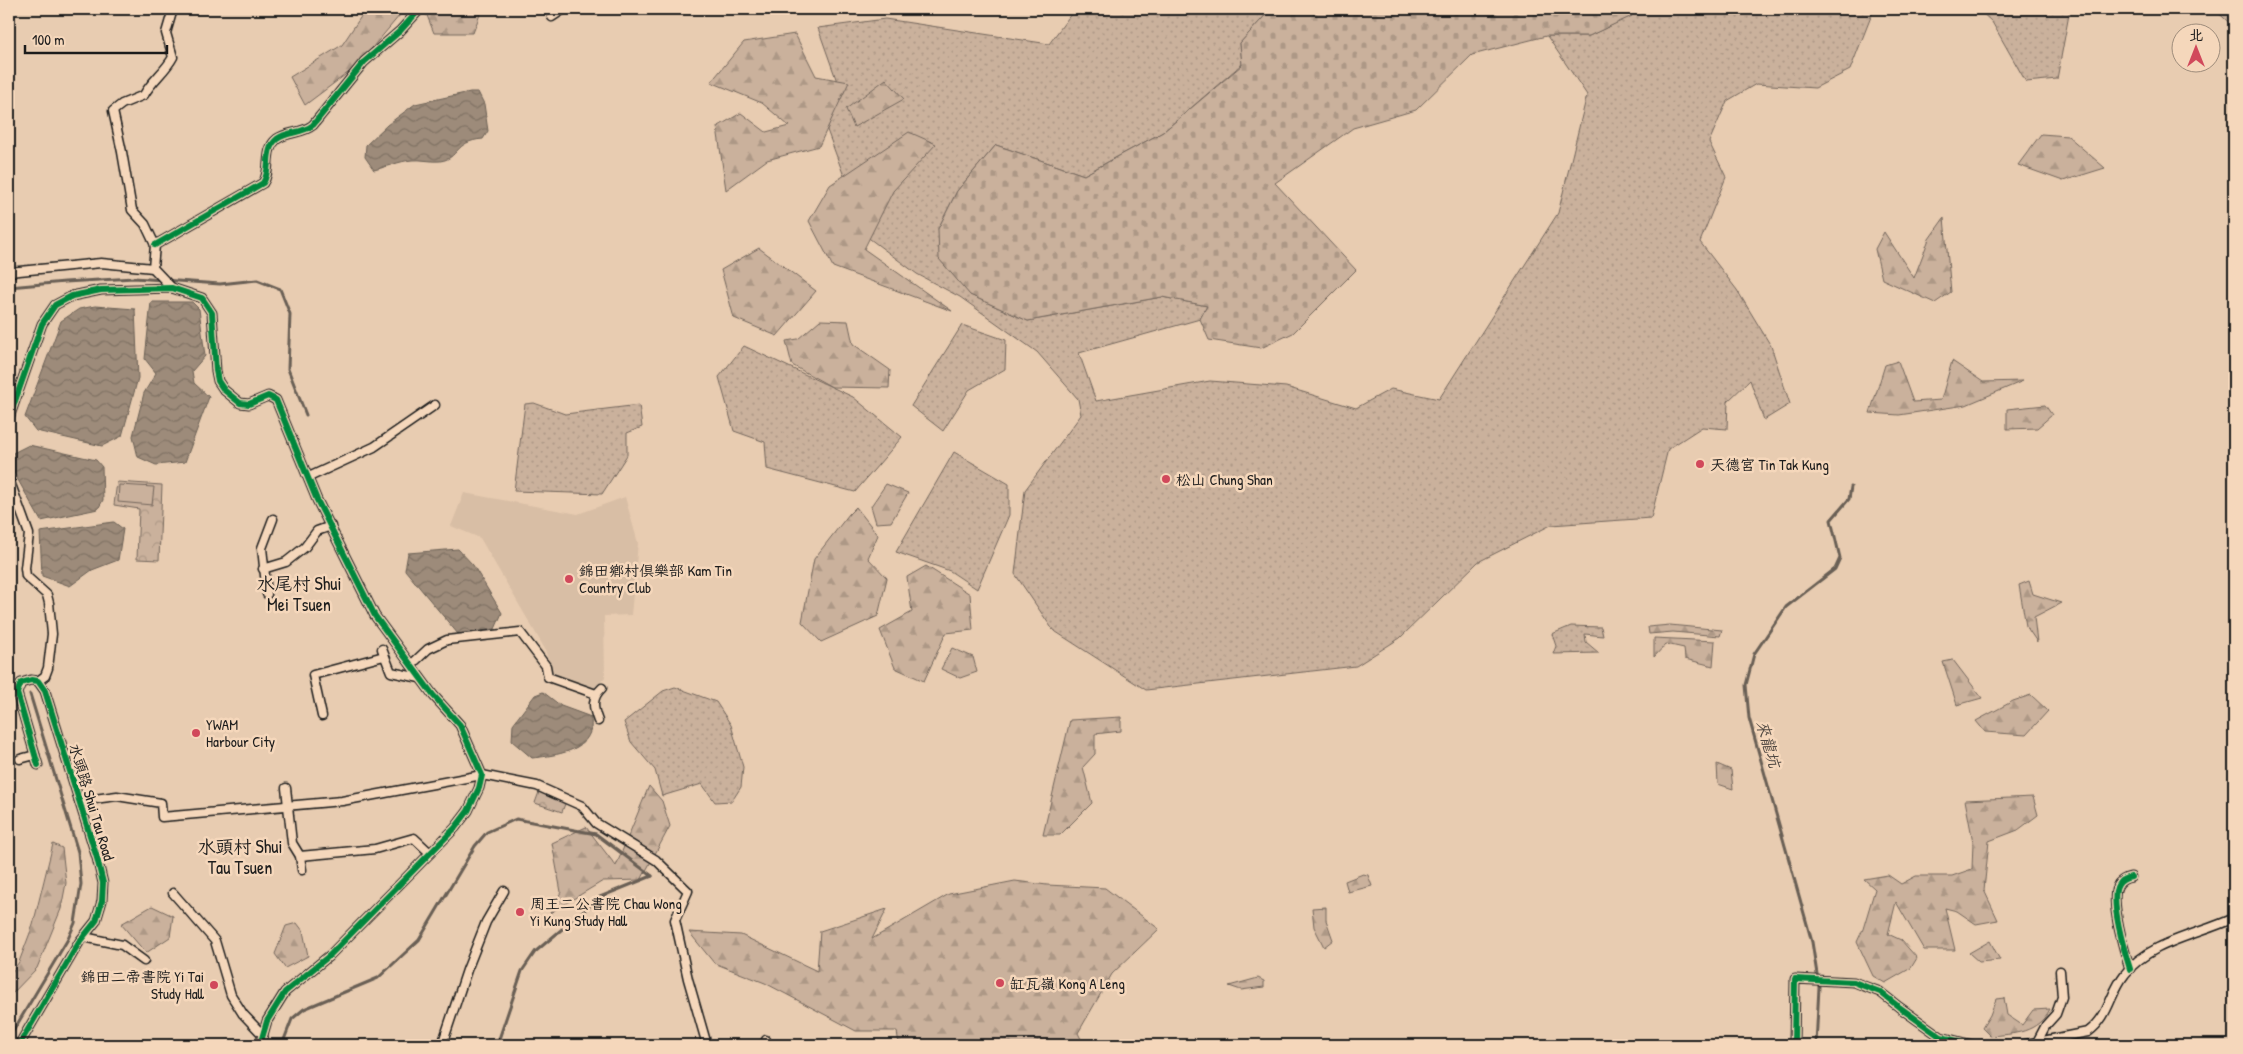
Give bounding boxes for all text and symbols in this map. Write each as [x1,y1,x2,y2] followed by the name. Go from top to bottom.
[25,22,168,54] scale bar
[2170,22,2220,72] north arrow
[2189,25,2203,44] text: 北
[32,29,65,50] text: 100 m
[1710,454,1829,475] place label: 天德宮 Tin Tak Kung
[1694,458,1706,470] marker: 天德宮 Tin Tak Kung
[1176,469,1273,490] place label: 松山 Chung Shan
[1160,473,1172,485] marker: 松山 Chung Shan
[579,560,732,598] place label: 錦田鄉村俱樂部 Kam Tin Country Club
[256,571,342,617] district label: 水尾村 Shui Mei Tsuen
[563,573,575,585] marker: 錦田鄉村俱樂部 Kam Tin Country Club
[206,714,275,752] place label: YWAM Harbour City
[1752,718,1787,772] water label: 來龍坑
[190,727,202,739] marker: YWAM Harbour City
[64,741,120,863] street label: 水頭路 Shui Tau Road
[197,834,283,880] district label: 水頭村 Shui Tau Tsuen
[530,893,682,931] place label: 周王二公書院 Chau Wong Yi Kung Study Hall
[514,906,526,918] marker: 周王二公書院 Chau Wong Yi Kung Study Hall
[81,966,205,1004] place label: 錦田二帝書院 Yi Tai Study Hall
[1010,973,1125,994] place label: 缸瓦嶺 Kong A Leng
[994,977,1006,989] marker: 缸瓦嶺 Kong A Leng
[208,979,220,991] marker: 錦田二帝書院 Yi Tai Study Hall

